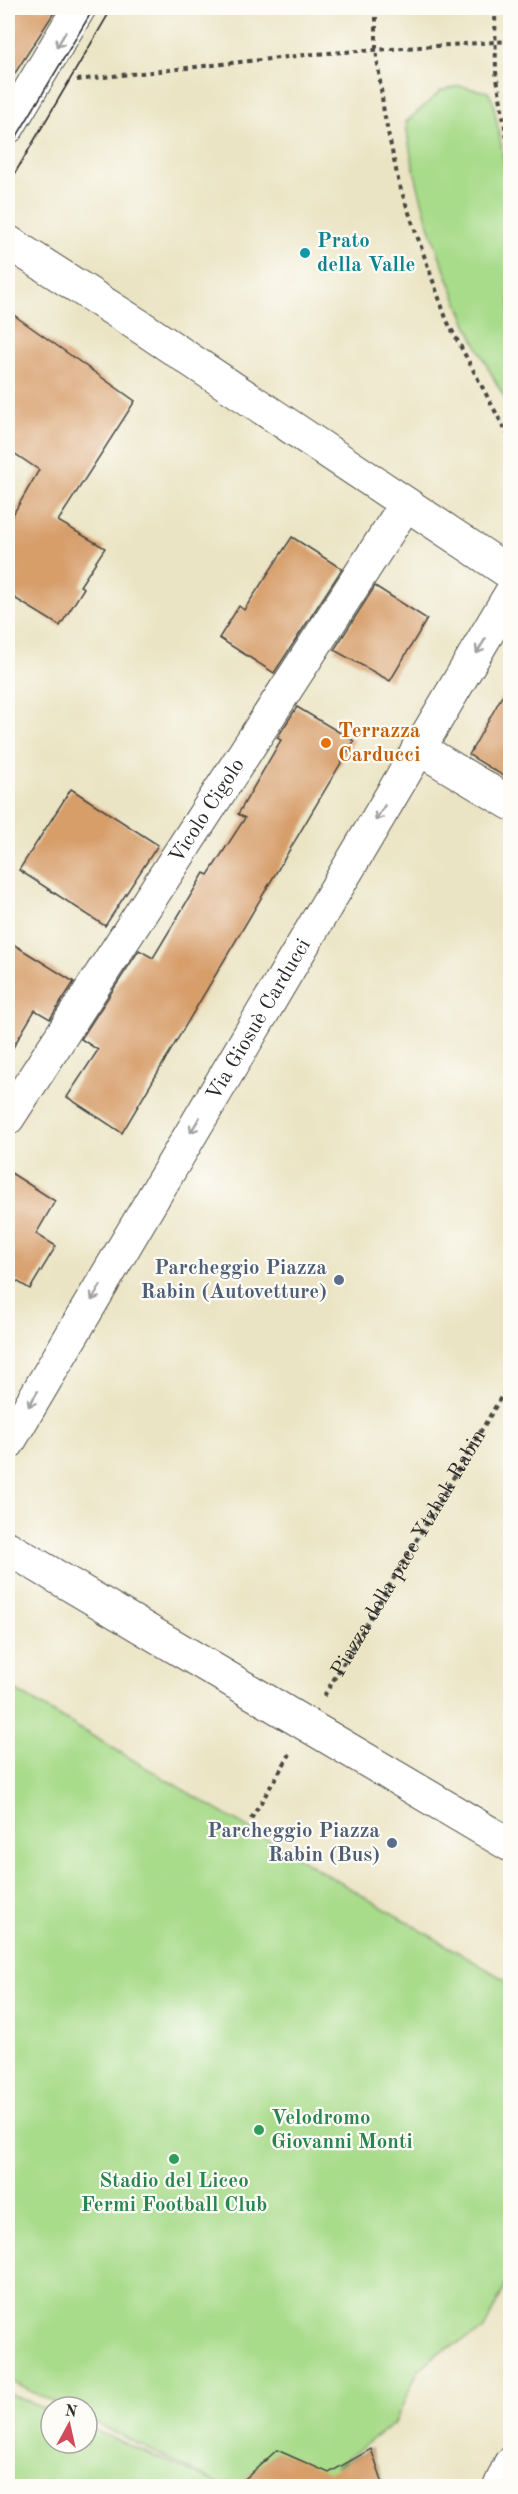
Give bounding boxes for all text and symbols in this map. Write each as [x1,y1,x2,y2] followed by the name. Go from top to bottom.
[54,32,66,49] one-way arrow
[317,231,415,276] place label: Prato della Valle
[298,246,312,260] marker: Prato della Valle
[475,637,487,654] one-way arrow
[338,721,421,766] place label: Terrazza Carducci
[319,736,333,750] marker: Terrazza Carducci
[166,755,249,867] street label: Vicolo Cigolo
[374,804,386,821] one-way arrow
[203,935,314,1104] street label: Via Giosuè Carducci
[189,1116,201,1133] one-way arrow
[141,1258,327,1303] place label: Parcheggio Piazza Rabin (Autovetture)
[332,1273,346,1287] marker: Parcheggio Piazza Rabin (Autovetture)
[90,1284,102,1301] one-way arrow
[27,1390,39,1407] one-way arrow
[327,1426,490,1680] street label: Piazza della pace Ytzhak Rabin
[207,1821,380,1866] place label: Parcheggio Piazza Rabin (Bus)
[385,1836,399,1850] marker: Parcheggio Piazza Rabin (Bus)
[271,2108,413,2153] place label: Velodromo Giovanni Monti
[252,2123,266,2137] marker: Velodromo Giovanni Monti
[167,2152,181,2166] marker: Stadio del Liceo Fermi Football Club
[81,2171,267,2216] place label: Stadio del Liceo Fermi Football Club
[39,2395,99,2455] north arrow
[64,2403,79,2421] text: N

